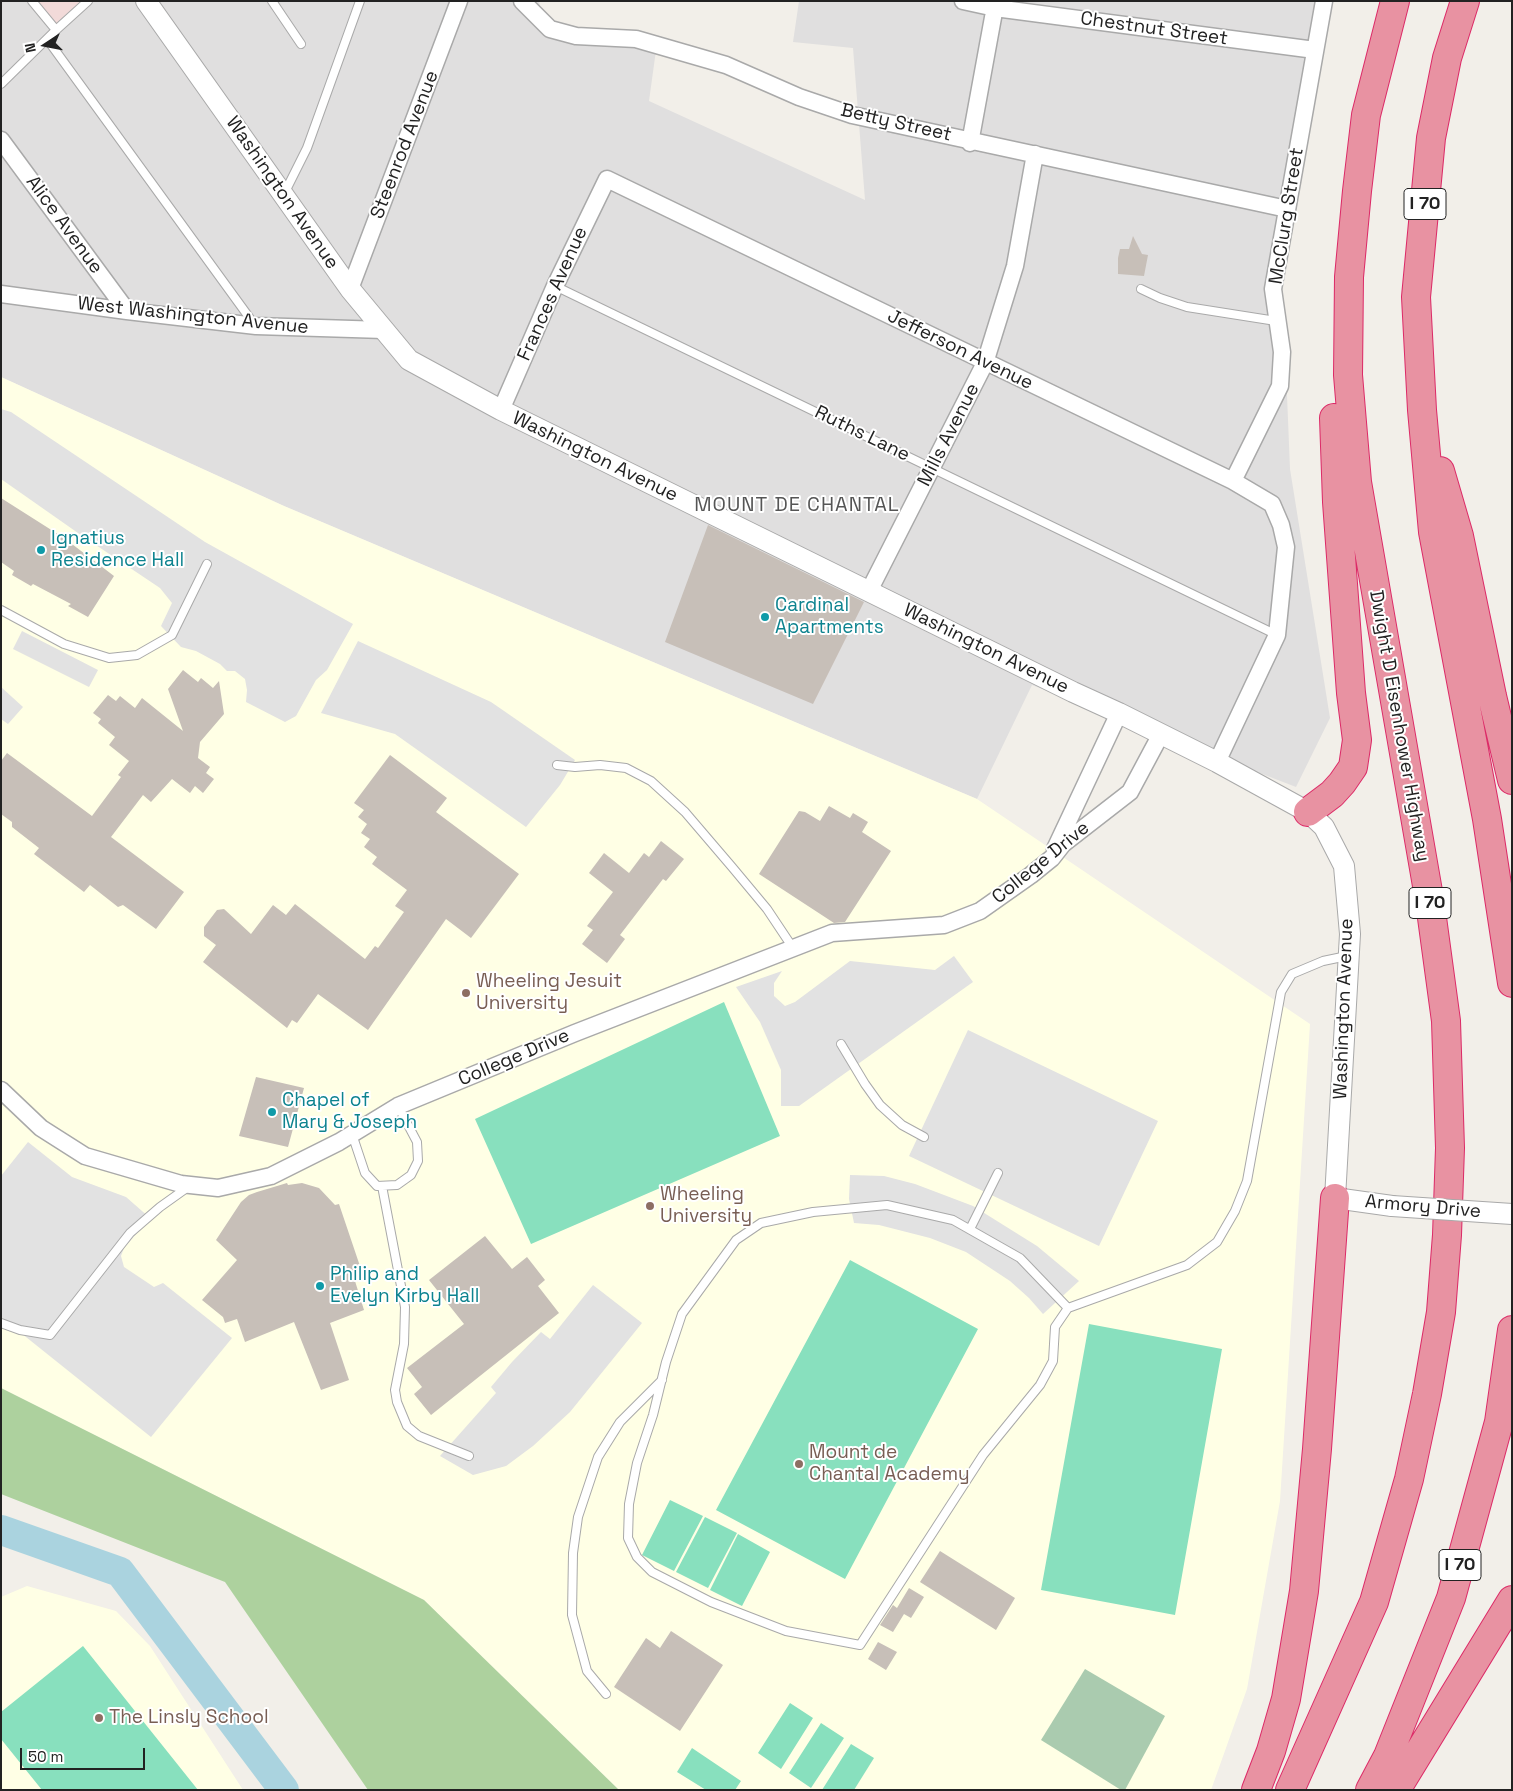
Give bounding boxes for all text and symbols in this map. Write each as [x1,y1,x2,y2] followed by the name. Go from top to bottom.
[1079,7,1229,51] street label: Chestnut Street
[20,20,70,70] north arrow
[21,42,40,54] text: N
[366,68,444,222] street label: Steenrod Avenue
[838,99,954,147] street label: Betty Street
[221,112,343,274] street label: Washington Avenue
[1265,146,1309,286] street label: McClurg Street
[21,171,107,279] street label: Alice Avenue
[1404,188,1446,220] road number: I 70
[513,223,593,365] street label: Frances Avenue
[76,293,310,339] street label: West Washington Avenue
[883,305,1037,395] street label: Jefferson Avenue
[913,380,985,490] street label: Mills Avenue
[811,401,913,467] street label: Ruths Lane
[509,407,681,507] street label: Washington Avenue
[692,494,902,518] district label: MOUNT DE CHANTAL
[51,528,184,572] place label: Ignatius Residence Hall
[35,544,47,556] marker: Ignatius Residence Hall
[1364,589,1434,863] street label: Dwight D Eisenhower Highway
[775,595,884,639] place label: Cardinal Apartments
[900,599,1072,699] street label: Washington Avenue
[759,611,771,623] marker: Cardinal Apartments
[988,817,1094,909] street label: College Drive
[1409,888,1451,918] road number: I 70
[1329,918,1359,1100] street label: Washington Avenue
[476,971,622,1015] place label: Wheeling Jesuit University
[460,987,472,999] marker: Wheeling Jesuit University
[455,1024,573,1092] street label: College Drive
[282,1090,417,1134] place label: Chapel of Mary & Joseph
[266,1106,278,1118] marker: Chapel of Mary & Joseph
[660,1184,752,1228] place label: Wheeling University
[1364,1191,1482,1223] street label: Armory Drive
[644,1200,656,1212] marker: Wheeling University
[330,1264,479,1308] place label: Philip and Evelyn Kirby Hall
[314,1280,326,1292] marker: Philip and Evelyn Kirby Hall
[809,1442,970,1486] place label: Mount de Chantal Academy
[793,1458,805,1470] marker: Mount de Chantal Academy
[1439,1550,1481,1580] road number: I 70
[109,1707,269,1729] place label: The Linsly School
[93,1712,105,1724] marker: The Linsly School
[22,1738,148,1770] scale bar
[28,1747,63,1766] text: 50 m

